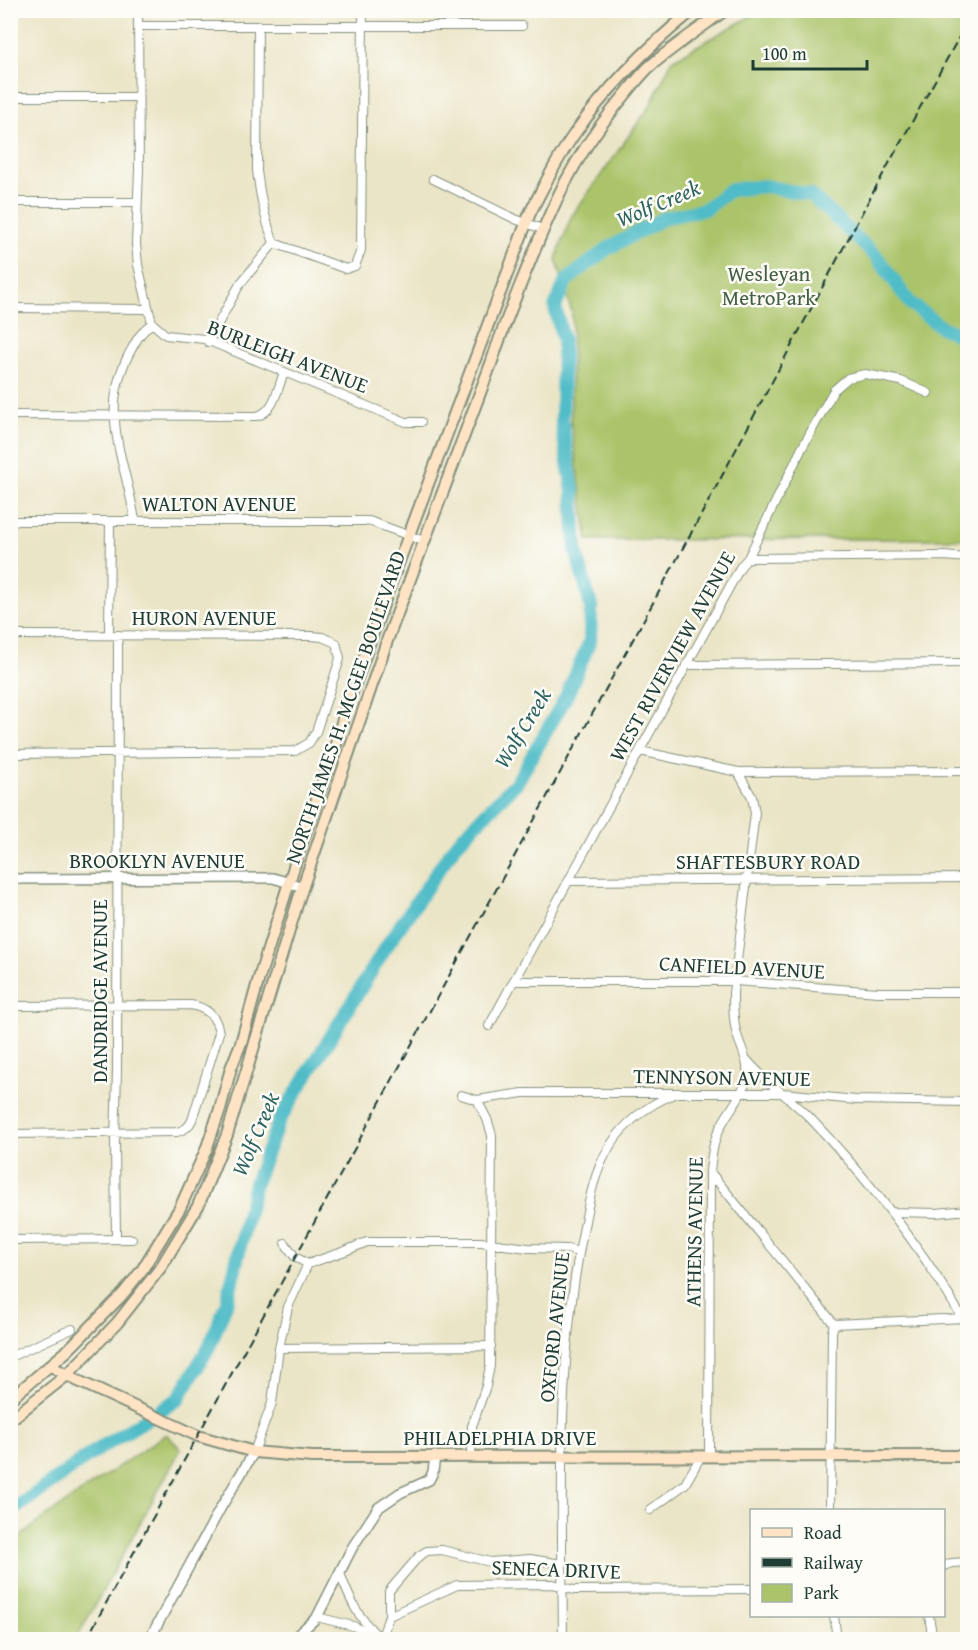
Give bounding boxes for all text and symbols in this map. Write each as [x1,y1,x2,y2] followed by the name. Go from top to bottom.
[753,33,867,71] scale bar
[762,40,807,67] text: 100 m
[611,171,706,235] water label: Wolf Creek
[722,258,816,313] park label: Wesleyan MetroPark
[203,311,373,401] street label: BURLEIGH AVENUE
[142,488,297,519] street label: WALTON AVENUE
[601,545,743,767] street label: WEST RIVERVIEW AVENUE
[277,546,413,868] street label: NORTH JAMES H. MCGEE BOULEVARD
[132,602,277,633] street label: HURON AVENUE
[486,681,559,774] water label: Wolf Creek
[69,845,245,876] street label: BROOKLYN AVENUE
[676,846,860,877] street label: SHAFTESBURY ROAD
[84,899,115,1083] street label: DANDRIDGE AVENUE
[658,947,826,987] street label: CANFIELD AVENUE
[633,1060,811,1094] street label: TENNYSON AVENUE
[223,1086,287,1181] water label: Wolf Creek
[677,1156,711,1307] street label: ATHENS AVENUE
[531,1250,577,1404] street label: OXFORD AVENUE
[404,1422,597,1453] street label: PHILADELPHIA DRIVE
[750,1509,945,1617] legend
[804,1519,842,1546] text: Road
[804,1549,863,1576] text: Railway
[491,1551,621,1587] street label: SENECA DRIVE
[804,1579,840,1606] text: Park

